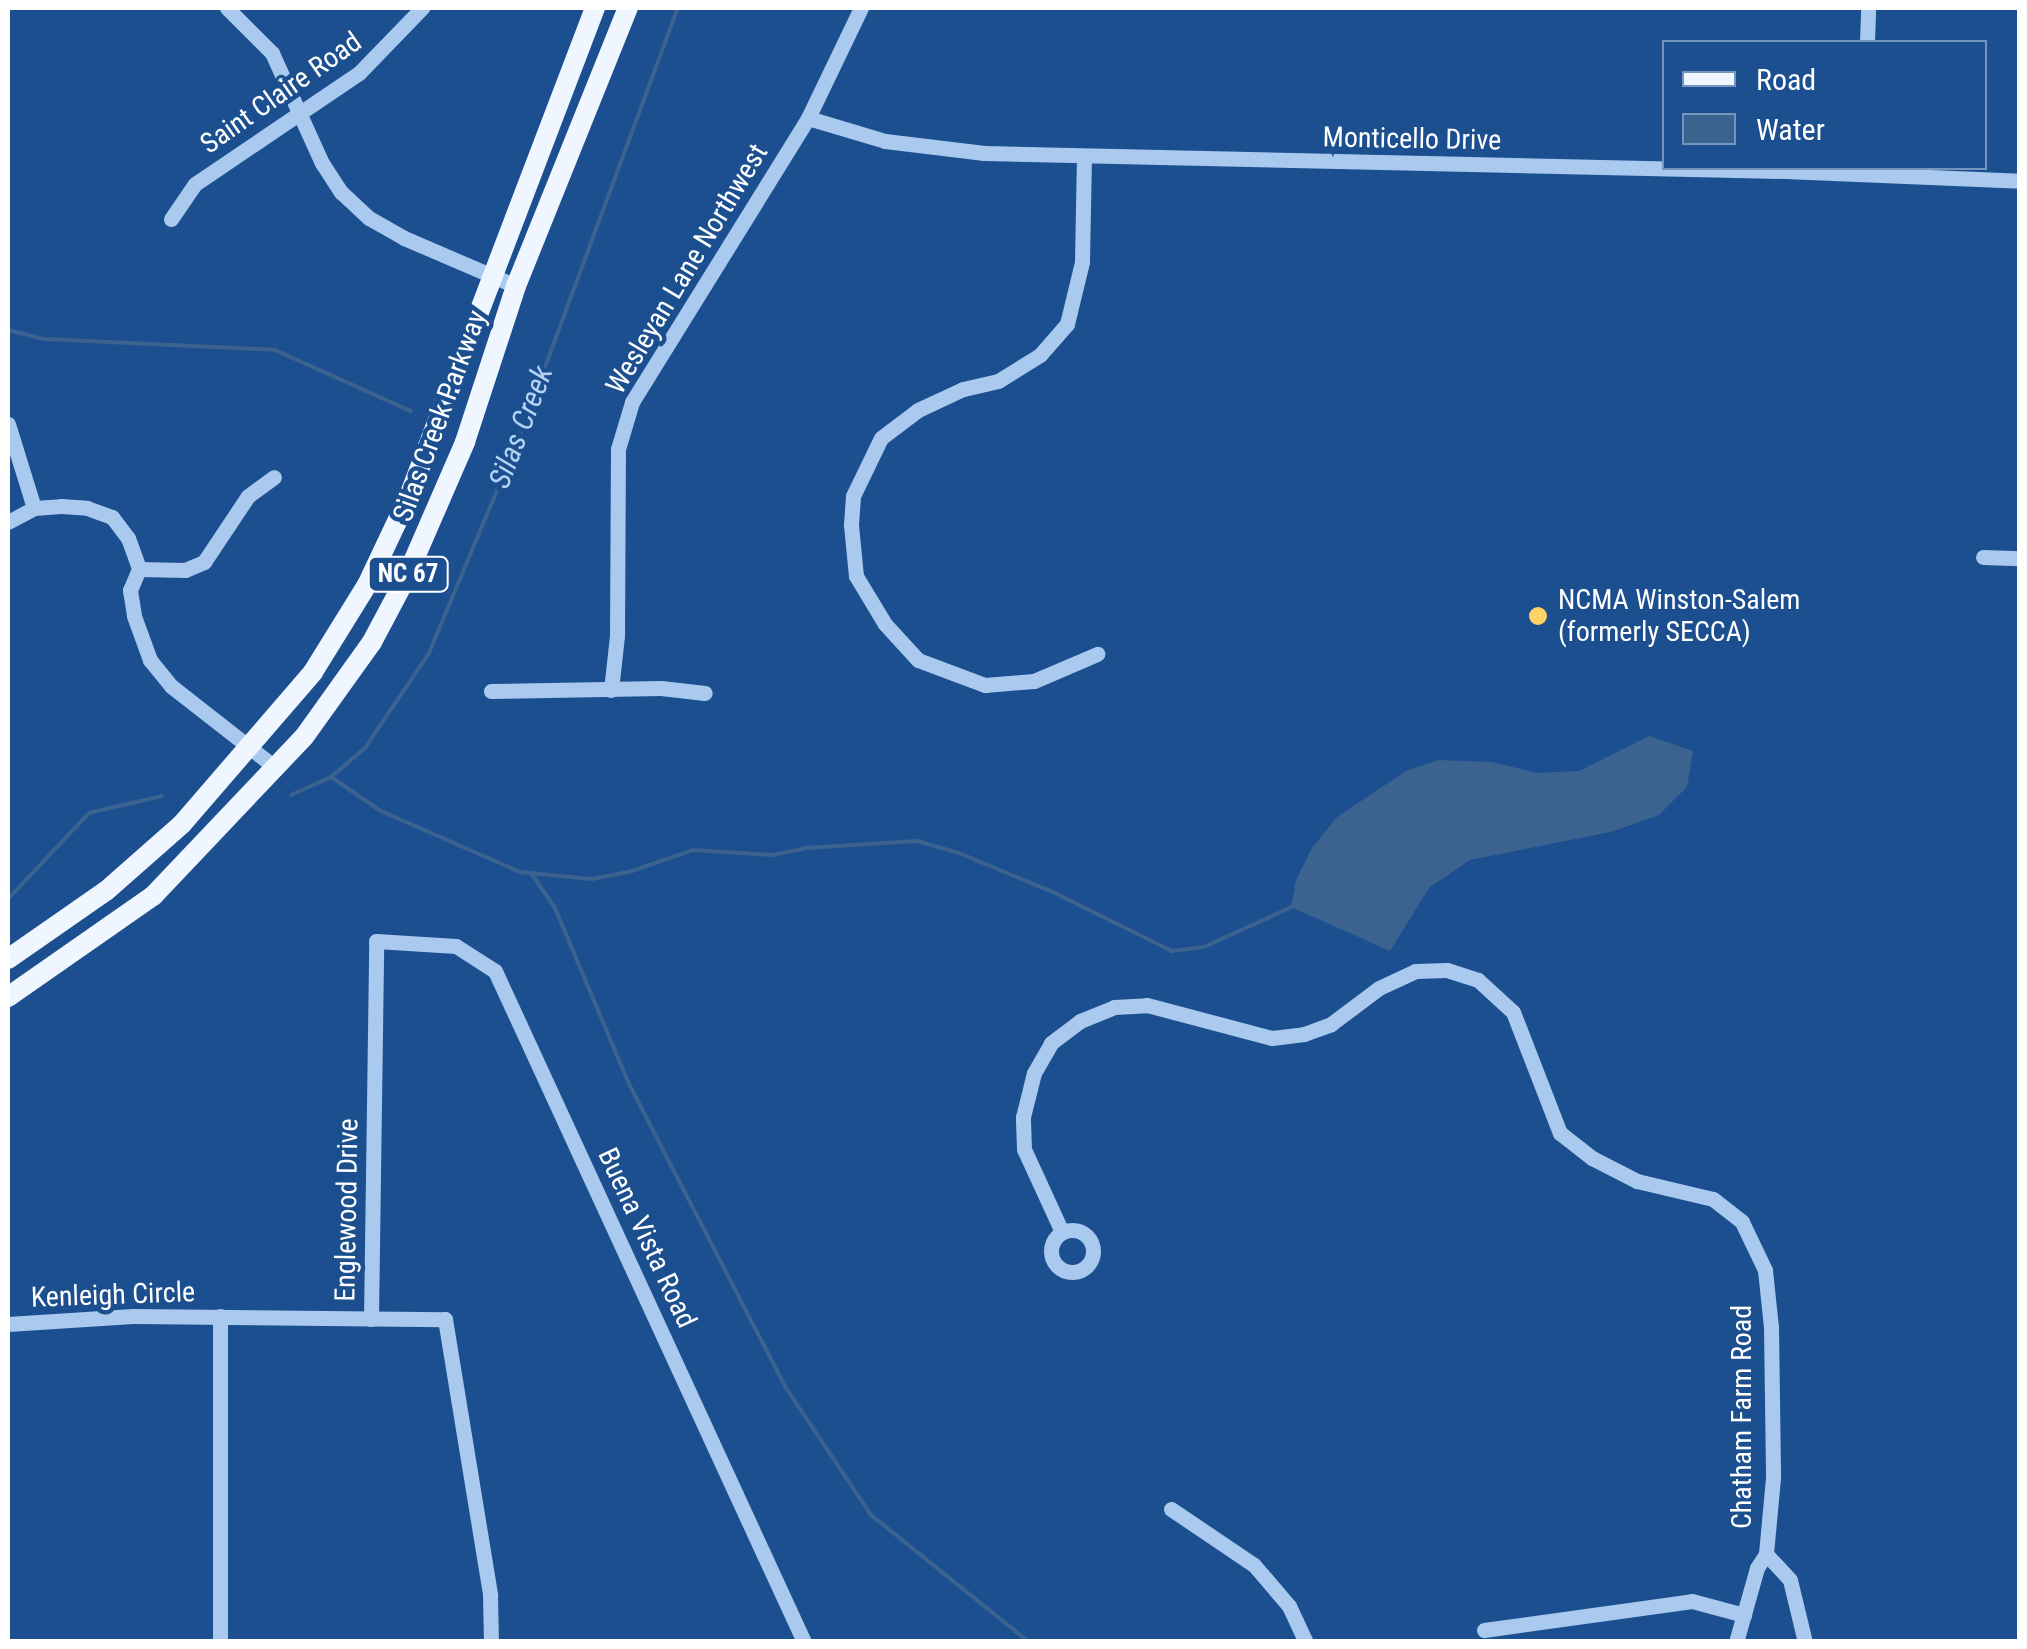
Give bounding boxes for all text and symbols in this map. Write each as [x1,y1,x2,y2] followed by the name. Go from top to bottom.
[194,25,368,161] street label: Saint Claire Road
[1662,40,1987,170] legend
[1756,62,1816,97] text: Road
[1756,112,1825,147] text: Water
[1322,121,1502,157] street label: Monticello Drive
[599,138,775,400] street label: Wesleyan Lane Northwest
[386,306,494,526] street label: Silas Creek Parkway
[481,361,561,493] water label: Silas Creek
[366,554,450,594] road number: NC 67
[1558,583,1800,649] place label: NCMA Winston-Salem (formerly SECCA)
[1527,605,1549,627] marker: NCMA Winston-Salem (formerly SECCA)
[329,1118,365,1302] street label: Englewood Drive
[591,1143,703,1333] street label: Buena Vista Road
[30,1275,196,1315] street label: Kenleigh Circle
[1725,1305,1759,1529] street label: Chatham Farm Road

